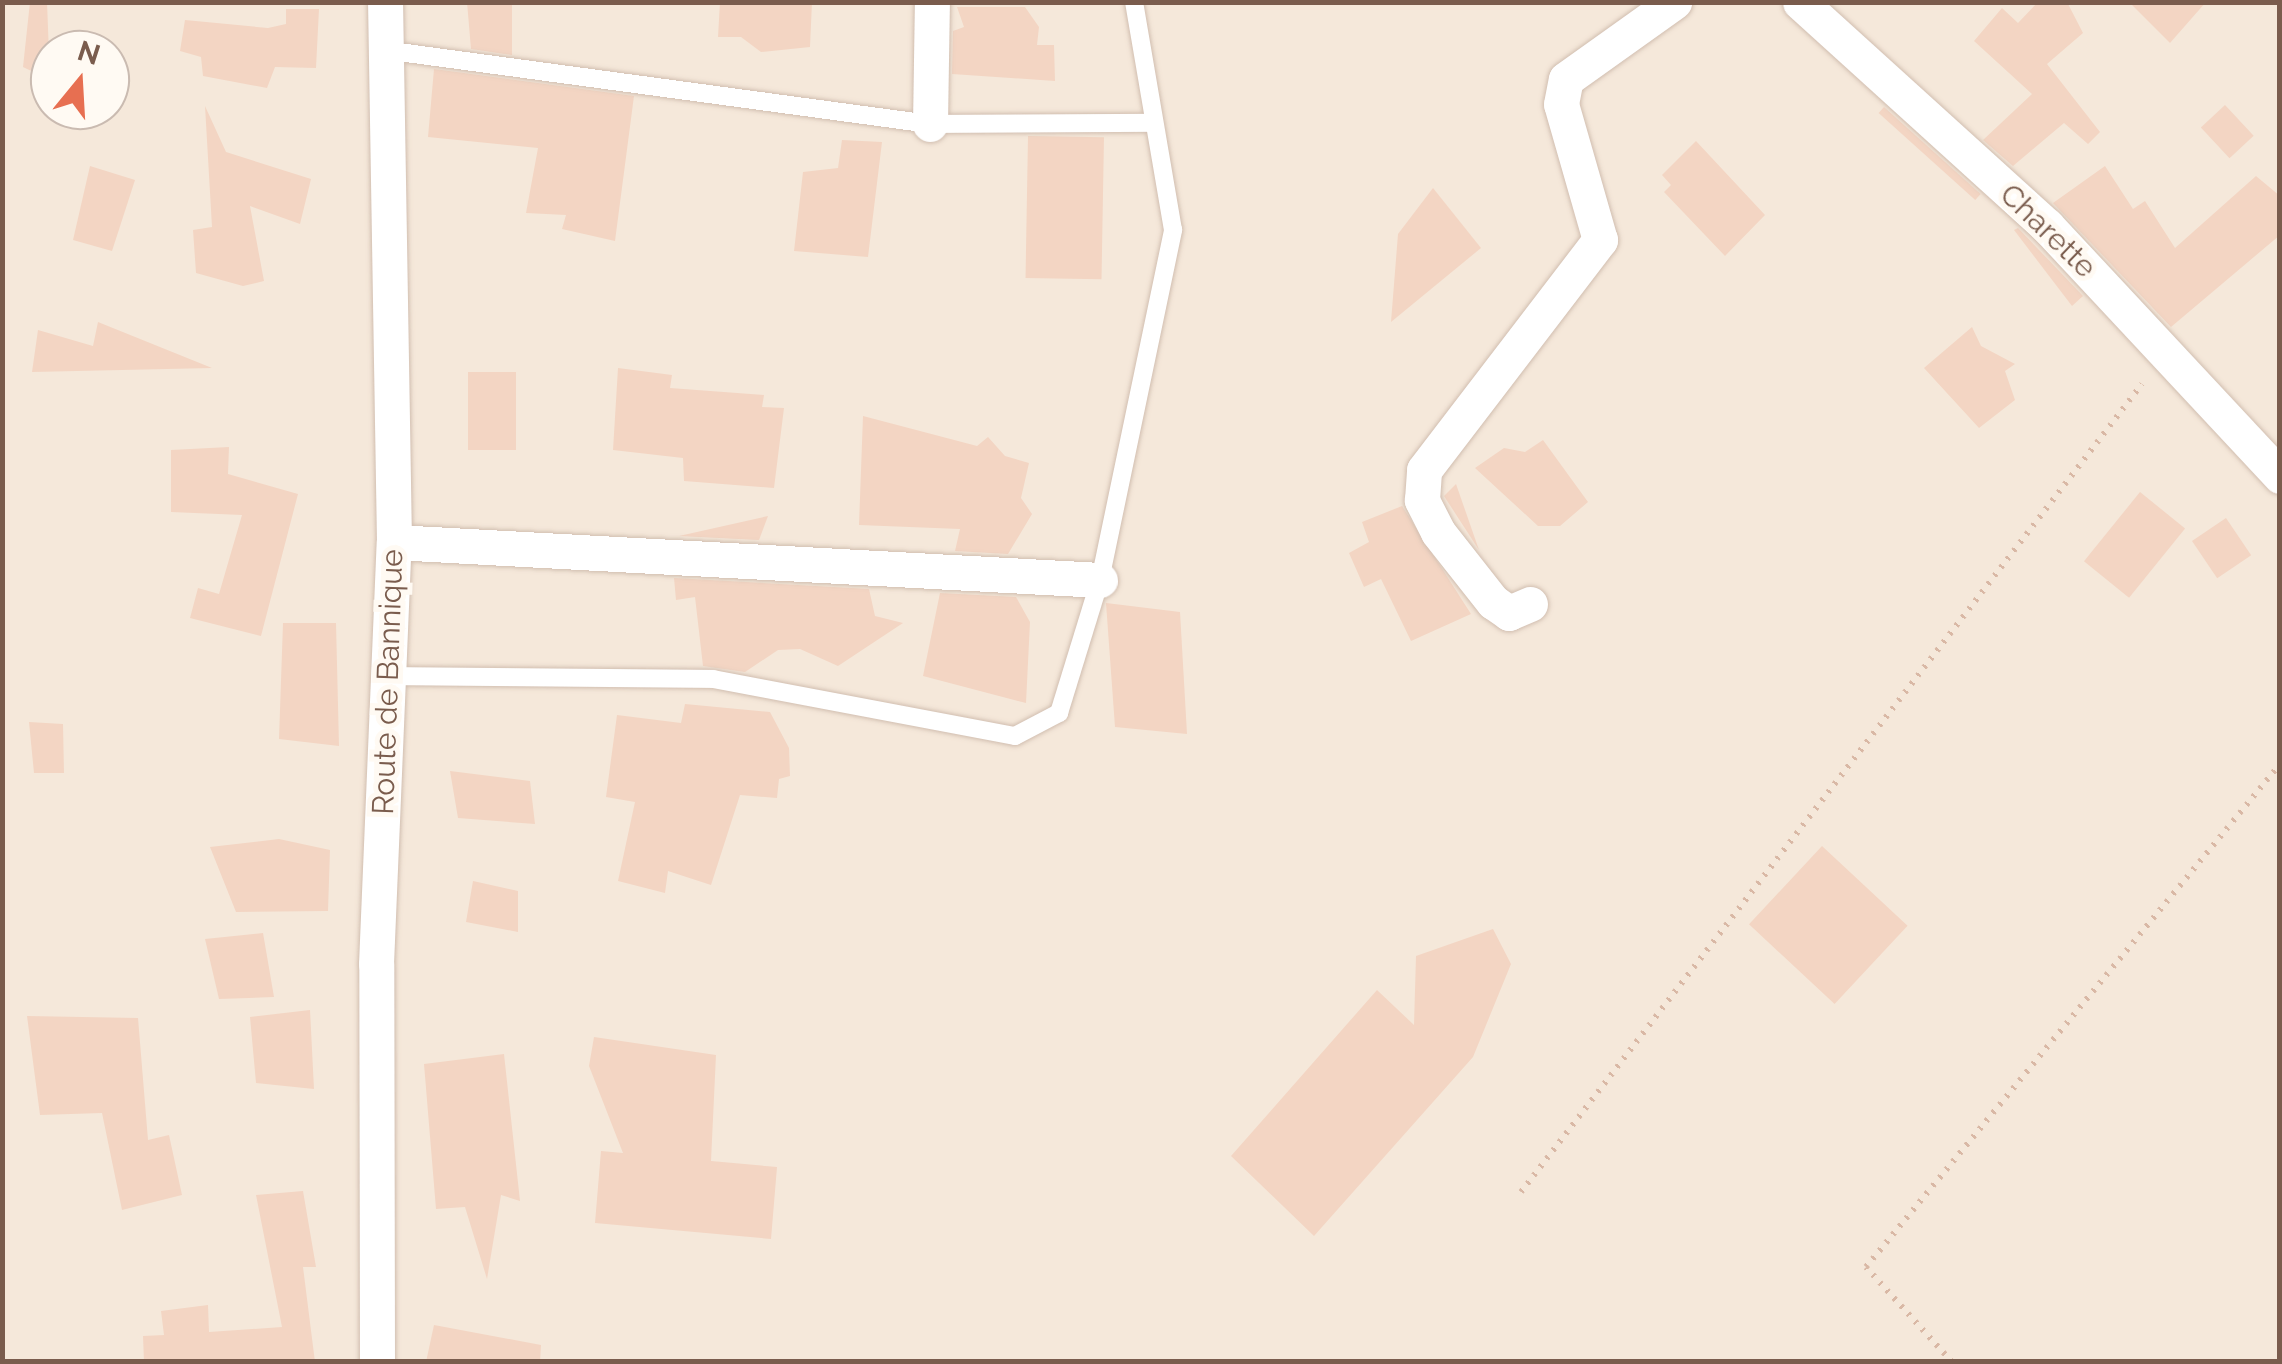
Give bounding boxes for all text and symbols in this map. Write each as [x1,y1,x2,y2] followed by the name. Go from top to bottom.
[30,30,130,130] north arrow
[74,34,104,72] text: N
[1993,177,2103,285] street label: Charette
[365,549,411,815] street label: Route de Bannique

